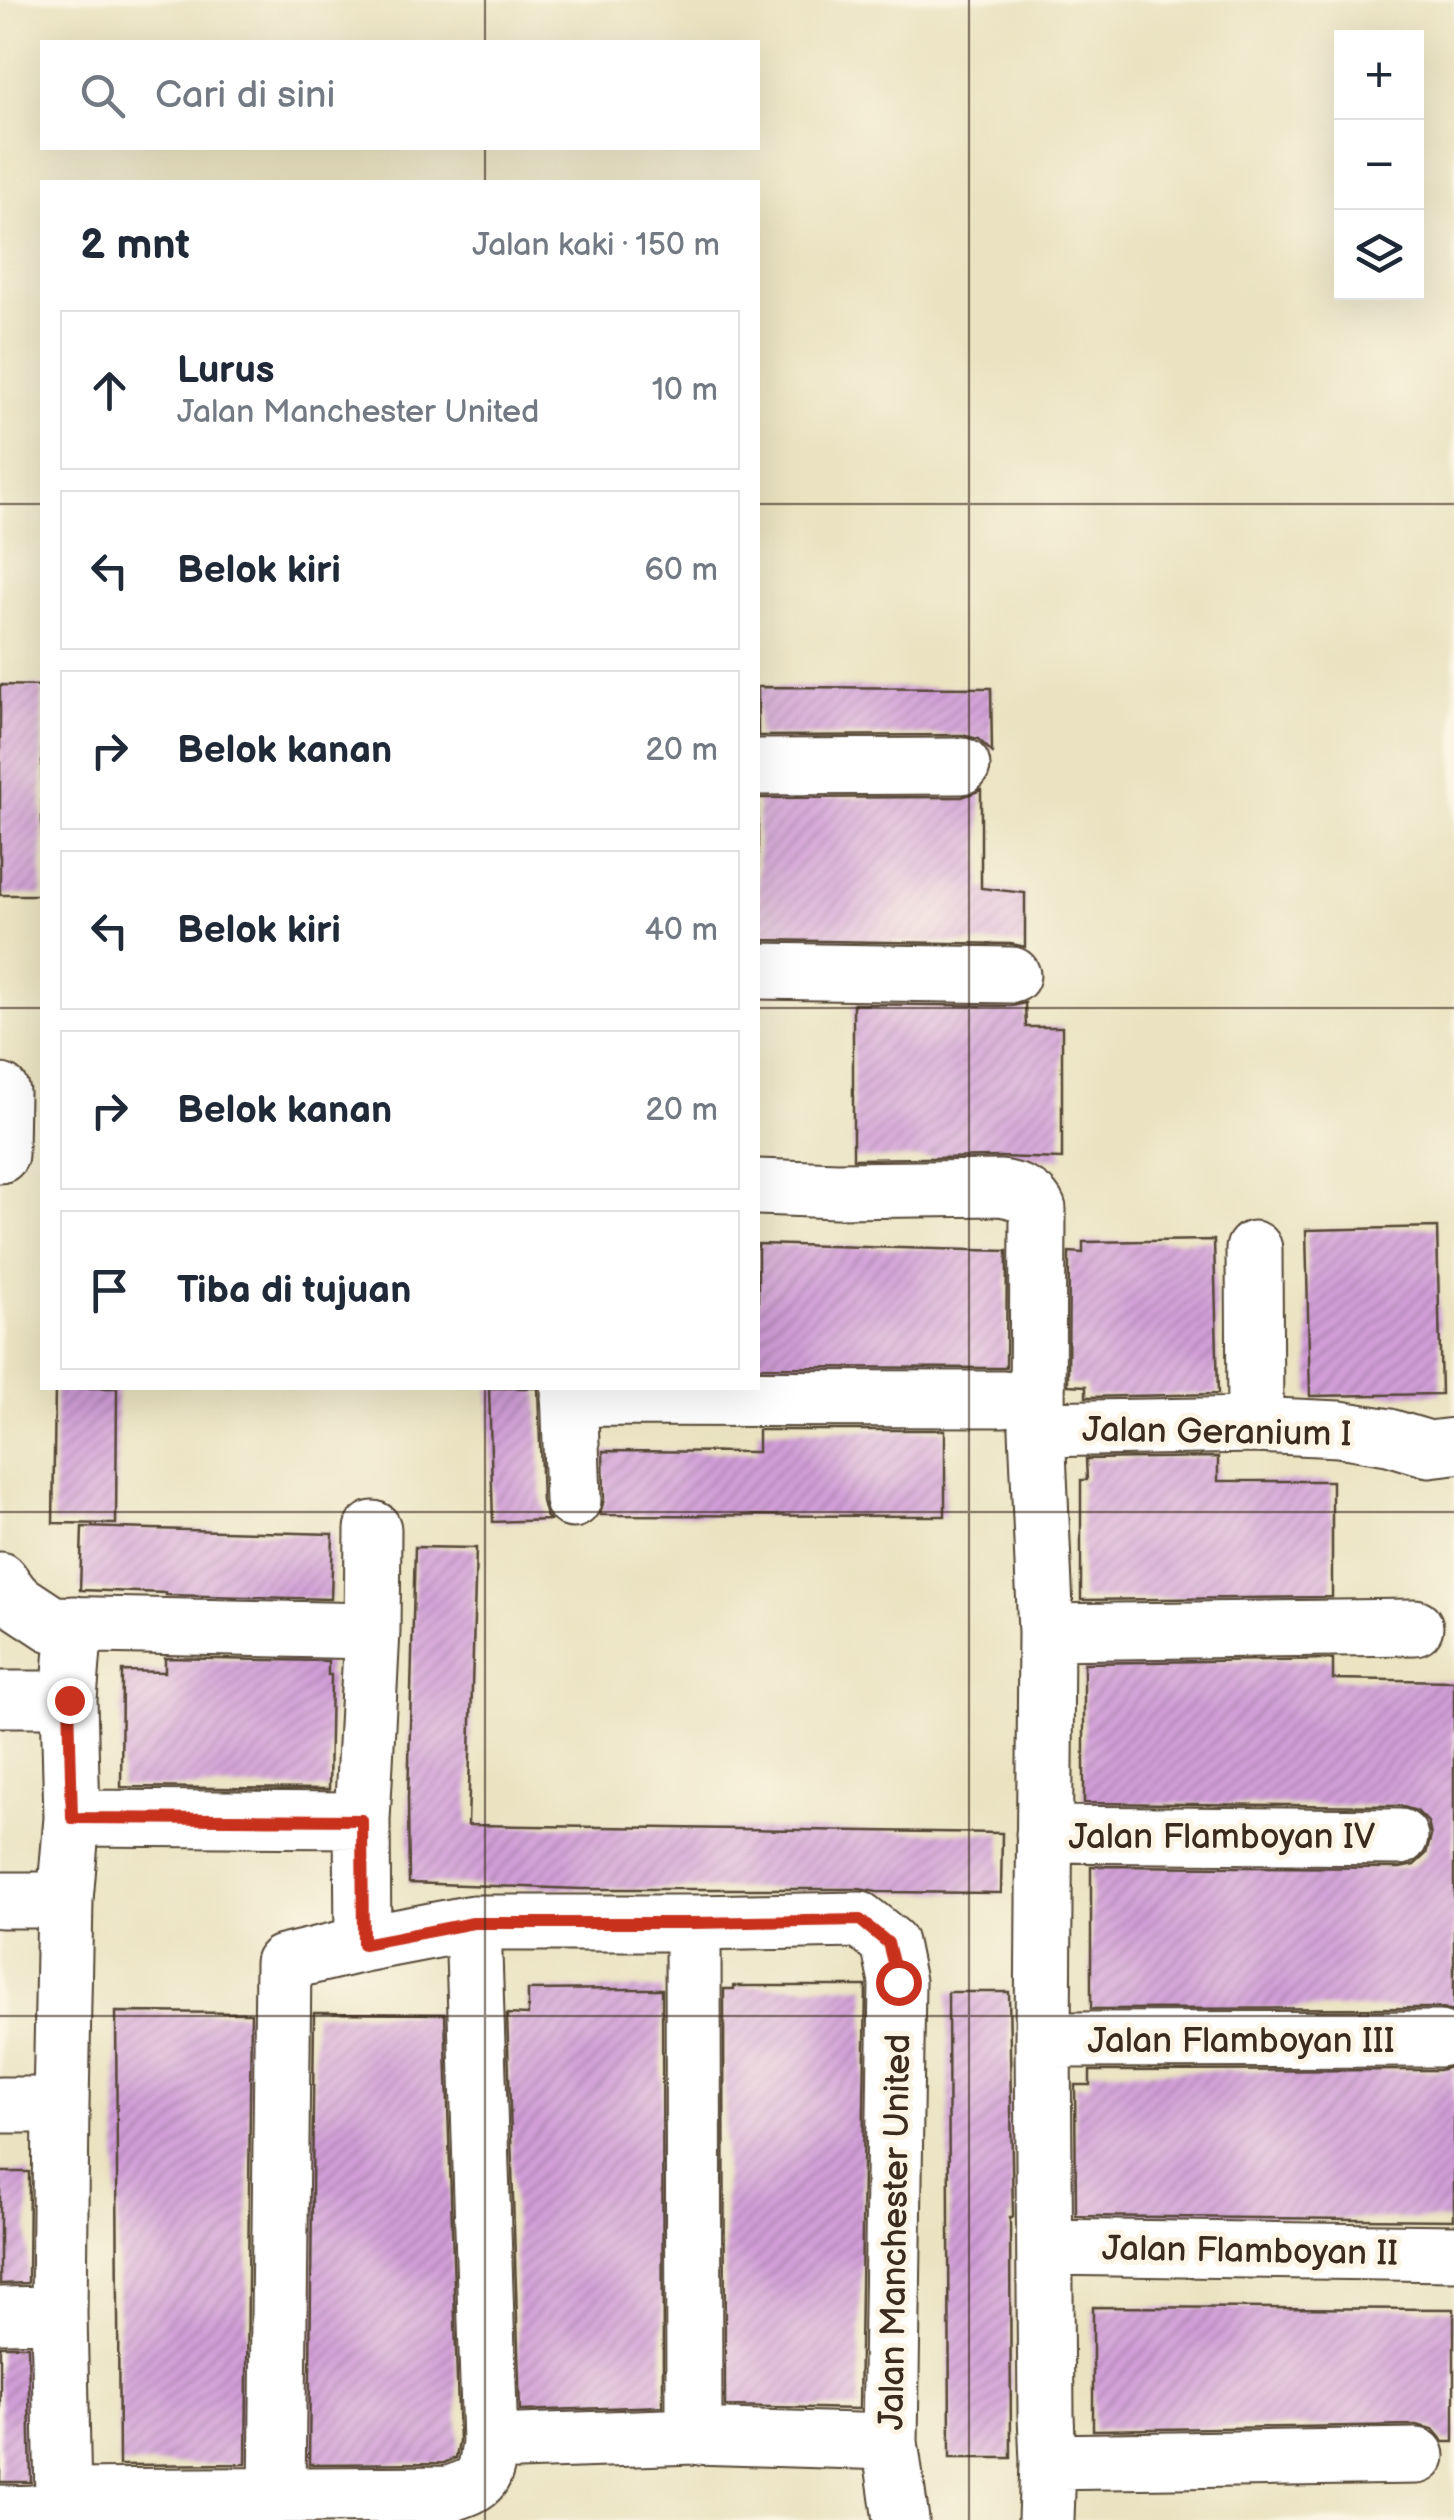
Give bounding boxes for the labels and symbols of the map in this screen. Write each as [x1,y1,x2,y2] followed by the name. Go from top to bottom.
[1082,1409,1352,1456] street label: Jalan Geranium I
[47,1678,93,1724] route end
[1069,1816,1376,1859] street label: Jalan Flamboyan IV
[876,1960,922,2006] route start
[1088,2020,1395,2063] street label: Jalan Flamboyan III
[871,2034,920,2431] street label: Jalan Manchester United
[1102,2227,1398,2276] street label: Jalan Flamboyan II

